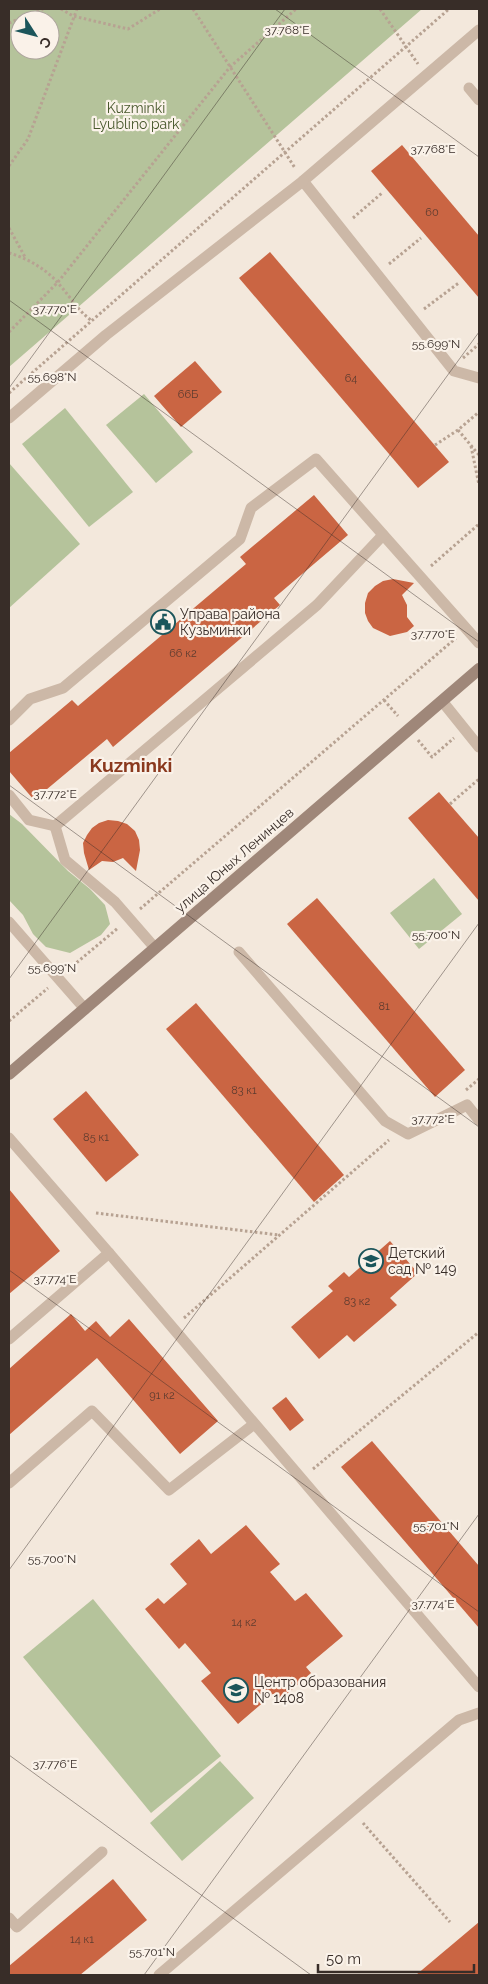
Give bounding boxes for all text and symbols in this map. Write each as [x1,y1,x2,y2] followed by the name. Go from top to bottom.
[10,10,60,60] north arrow
[264,23,310,37] text: 37.768°E
[36,34,55,52] text: С
[92,100,180,132] park label: Kuzminki Lyublino park
[410,142,456,156] text: 37.768°E
[425,206,439,219] house number: 60
[33,302,77,316] text: 37.770°E
[412,337,460,351] text: 55.699°N
[27,370,77,384] text: 55.698°N
[345,372,357,385] house number: 64
[178,388,198,401] house number: 66Б
[180,606,280,638] place label: Управа района Кузьминки
[150,609,176,635] public building icon: Управа района Кузьминки
[411,627,455,641] text: 37.770°E
[169,647,197,660] house number: 66 к2
[90,754,172,776] district label: Kuzminki
[33,787,77,801] text: 37.772°E
[171,804,297,916] street label: улица Юных Ленинцев
[412,928,460,942] text: 55.700°N
[28,961,76,975] text: 55.699°N
[378,1000,390,1013] house number: 81
[231,1084,257,1097] house number: 83 к1
[411,1112,455,1126] text: 37.772°E
[83,1131,109,1144] house number: 85 к1
[388,1245,456,1277] place label: Детский сад № 149
[358,1248,384,1274] school or university icon: Детский сад № 149
[33,1272,77,1286] text: 37.774°E
[344,1295,371,1308] house number: 83 к2
[149,1389,175,1402] house number: 91 к2
[413,1519,459,1533] text: 55.701°N
[28,1552,76,1566] text: 55.700°N
[411,1597,455,1611] text: 37.774°E
[232,1616,257,1629] house number: 14 к2
[254,1674,386,1706] place label: Центр образования № 1408
[223,1677,249,1703] school or university icon: Центр образования № 1408
[33,1757,77,1771] text: 37.776°E
[70,1933,94,1946] house number: 14 к1
[318,1942,474,1974] scale bar
[129,1945,175,1959] text: 55.701°N
[326,1950,361,1968] text: 50 m

